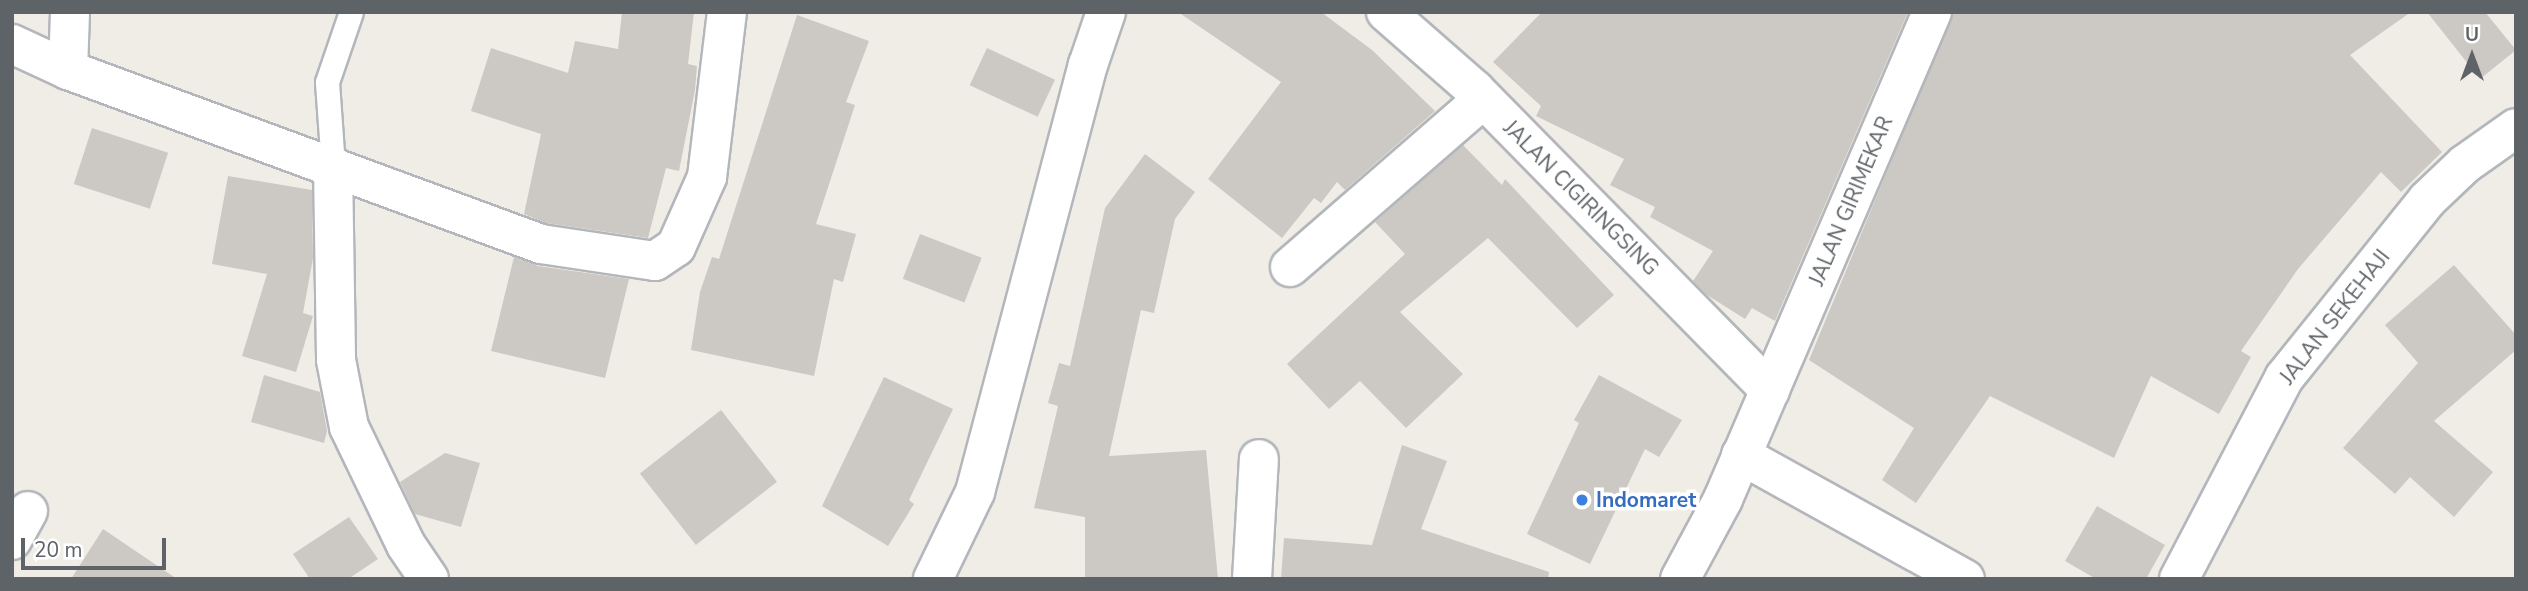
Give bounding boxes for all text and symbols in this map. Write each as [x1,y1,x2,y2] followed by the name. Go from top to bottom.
[2437,21,2507,91] north arrow
[2465,22,2479,48] text: U
[1804,113,1898,289] street label: JALAN GIRIMEKAR
[1498,115,1664,281] street label: JALAN CIGIRINGSING
[2275,245,2395,389] street label: JALAN SEKEHAJI
[1596,487,1696,513] place label: Indomaret
[1574,492,1590,508] marker: Indomaret
[24,524,170,568] scale bar
[34,536,83,564] text: 20 m

